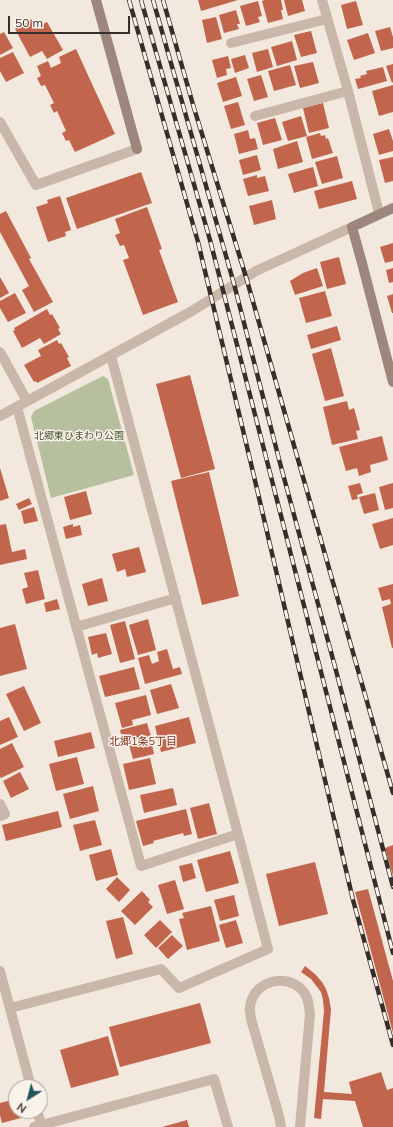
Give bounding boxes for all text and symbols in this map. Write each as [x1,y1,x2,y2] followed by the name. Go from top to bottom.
[10,8,132,34] scale bar
[15,15,43,30] text: 50 m
[34,430,124,442] park label: 北郷東ひまわり公園
[109,735,177,749] district label: 北郷1条5丁目
[8,1079,48,1119] north arrow
[14,1100,29,1116] text: N

